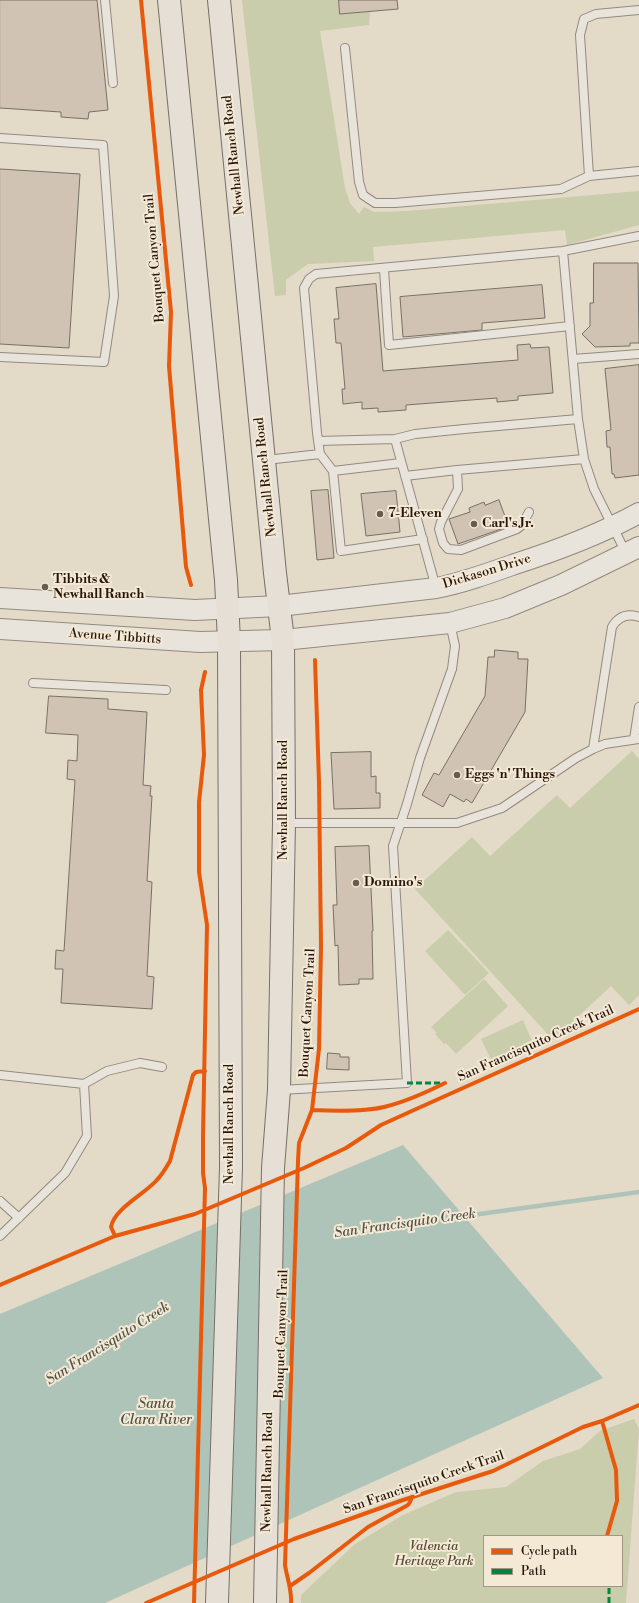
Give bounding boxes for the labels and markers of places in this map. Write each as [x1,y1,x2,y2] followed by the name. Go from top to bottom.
[388,506,442,522] place label: 7-Eleven
[375,509,385,519] marker: 7-Eleven
[482,516,534,532] place label: Carl's Jr.
[469,519,479,529] marker: Carl's Jr.
[53,572,144,603] place label: Tibbits & Newhall Ranch
[40,582,50,592] marker: Tibbits & Newhall Ranch
[465,767,555,783] place label: Eggs 'n' Things
[452,770,462,780] marker: Eggs 'n' Things
[364,875,422,891] place label: Domino's
[351,878,361,888] marker: Domino's

